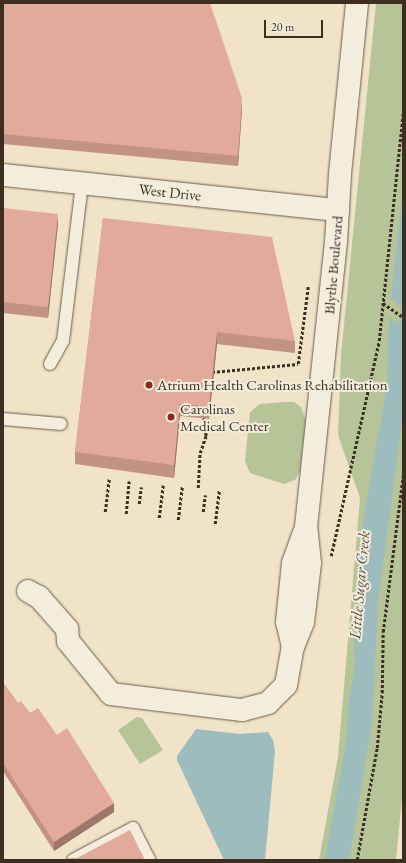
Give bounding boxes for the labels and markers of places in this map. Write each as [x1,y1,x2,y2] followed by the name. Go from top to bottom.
[157,376,388,394] place label: Atrium Health Carolinas Rehabilitation
[144,380,154,390] marker: Atrium Health Carolinas Rehabilitation
[180,399,269,434] place label: Carolinas Medical Center
[165,411,177,423] marker: Carolinas Medical Center

